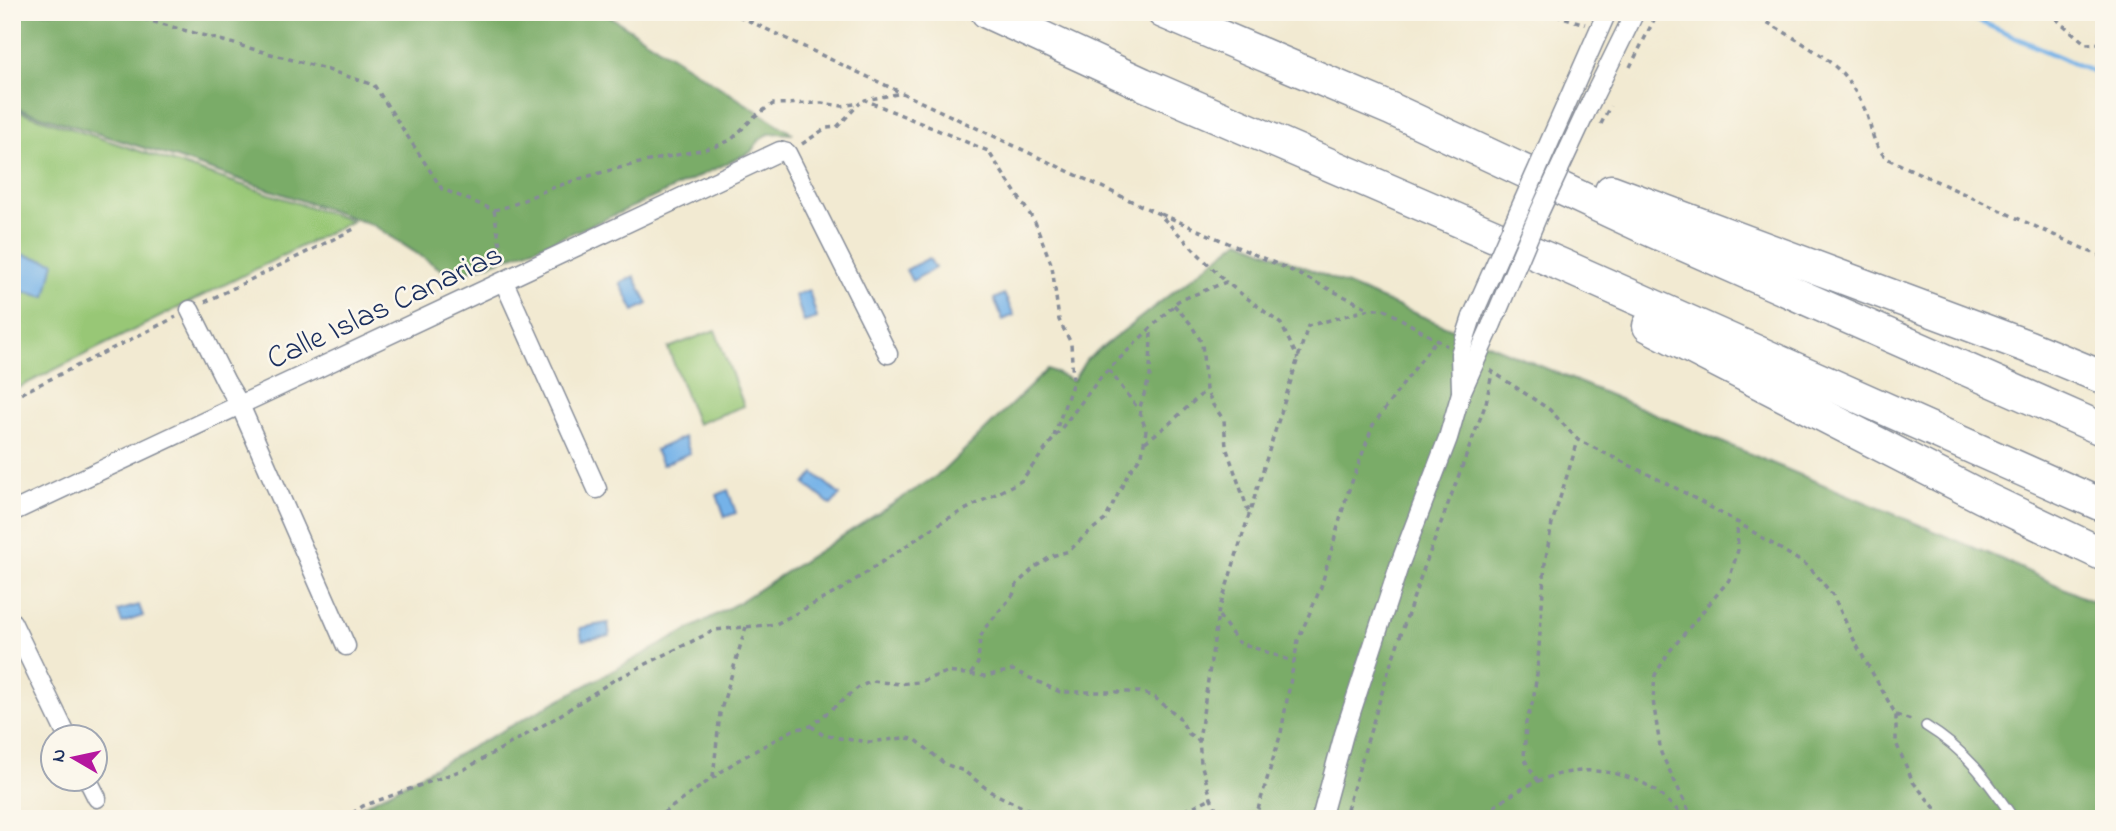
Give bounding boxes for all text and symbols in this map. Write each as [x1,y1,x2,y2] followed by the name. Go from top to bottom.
[260,233,511,384] street label: Calle Islas Canarias
[38,722,108,792] north arrow
[45,747,74,764] text: N

